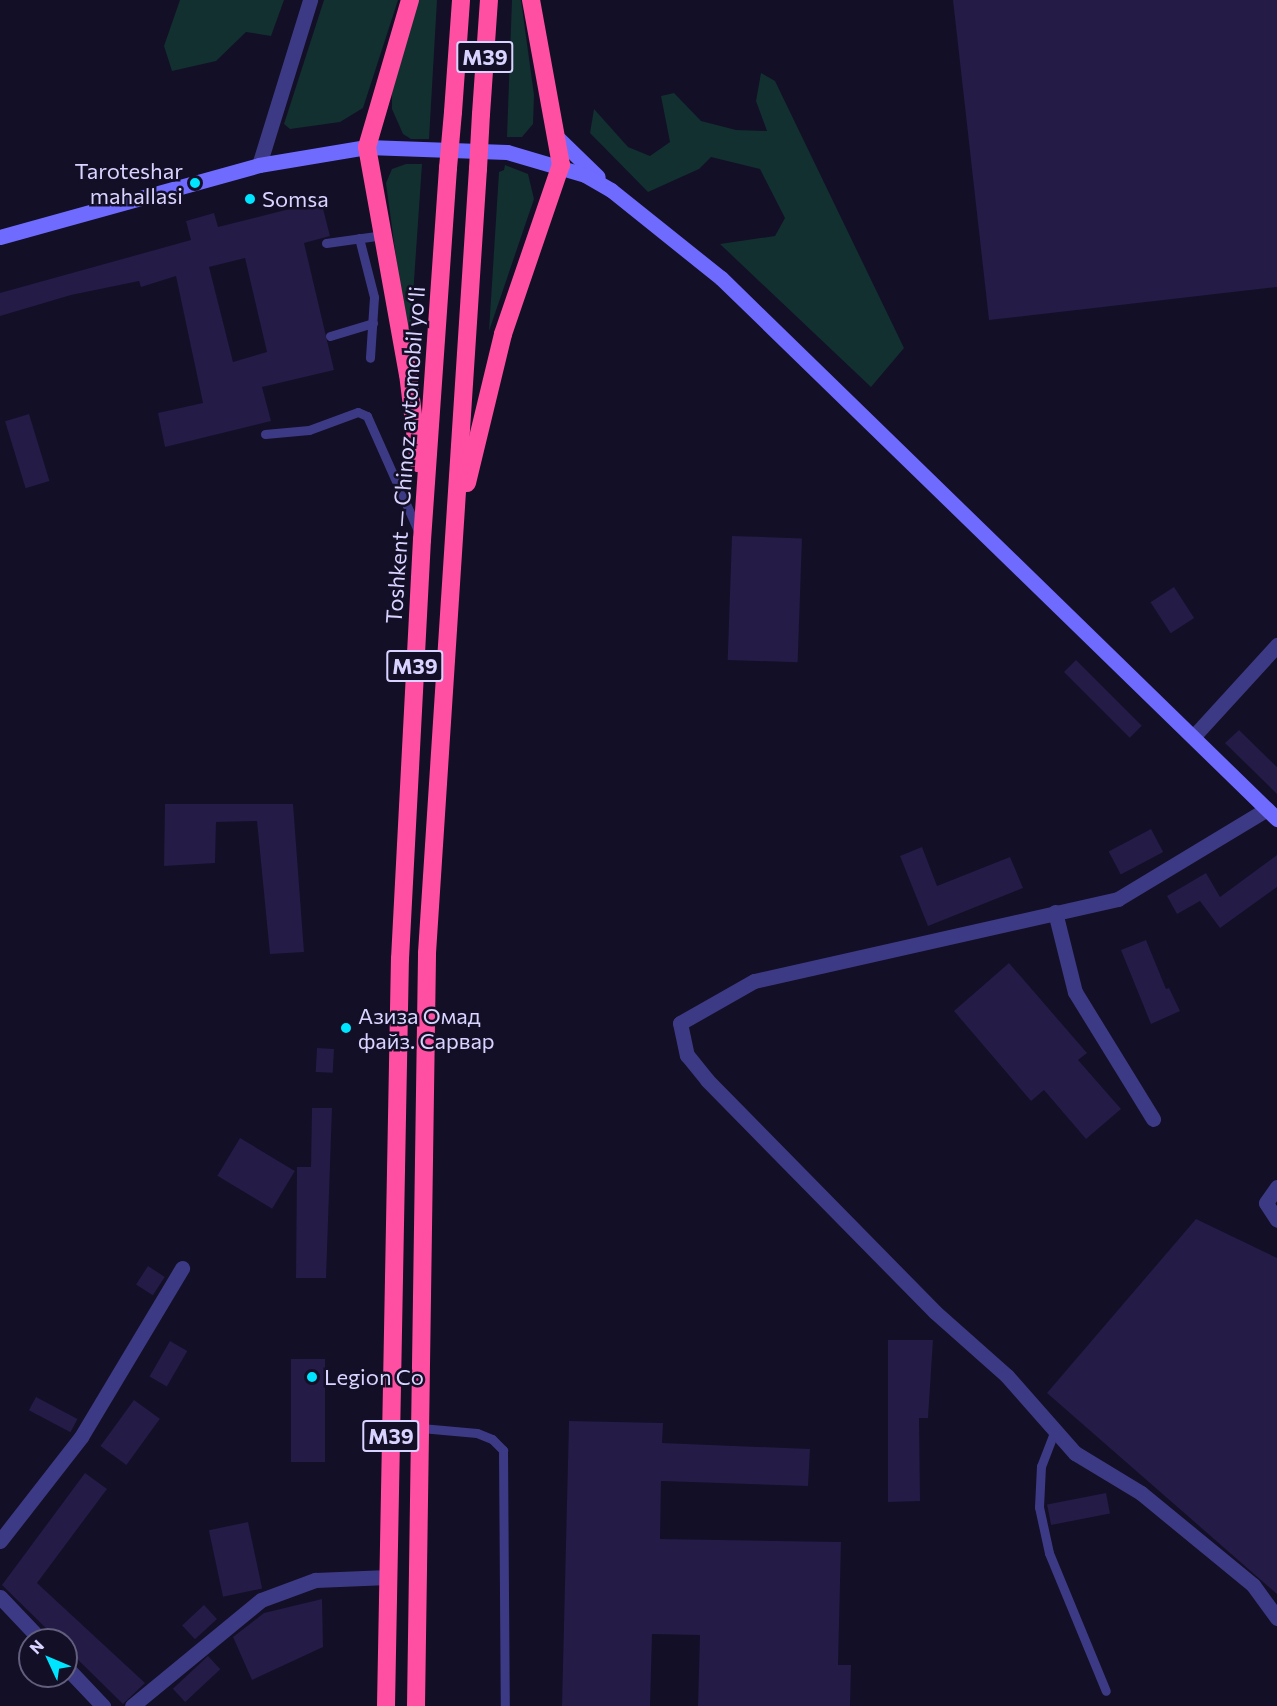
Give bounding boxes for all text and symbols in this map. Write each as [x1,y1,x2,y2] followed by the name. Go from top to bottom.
[455,39,515,75] road number: M39
[75,157,183,208] place label: Taroteshar mahallasi
[188,176,202,190] marker: Taroteshar mahallasi
[262,186,329,212] place label: Somsa
[243,192,257,206] marker: Somsa
[380,285,430,625] street label: Toshkent — Chinoz avtomobil yoʻli
[385,648,445,684] road number: M39
[358,1002,495,1054] place label: Азиза Омад файз. Сарвар
[339,1021,353,1035] marker: Азиза Омад файз. Сарвар
[324,1364,424,1390] place label: Legion Co
[305,1370,319,1384] marker: Legion Co
[361,1418,421,1454] road number: M39
[18,1628,78,1688] north arrow
[25,1636,47,1657] text: N

